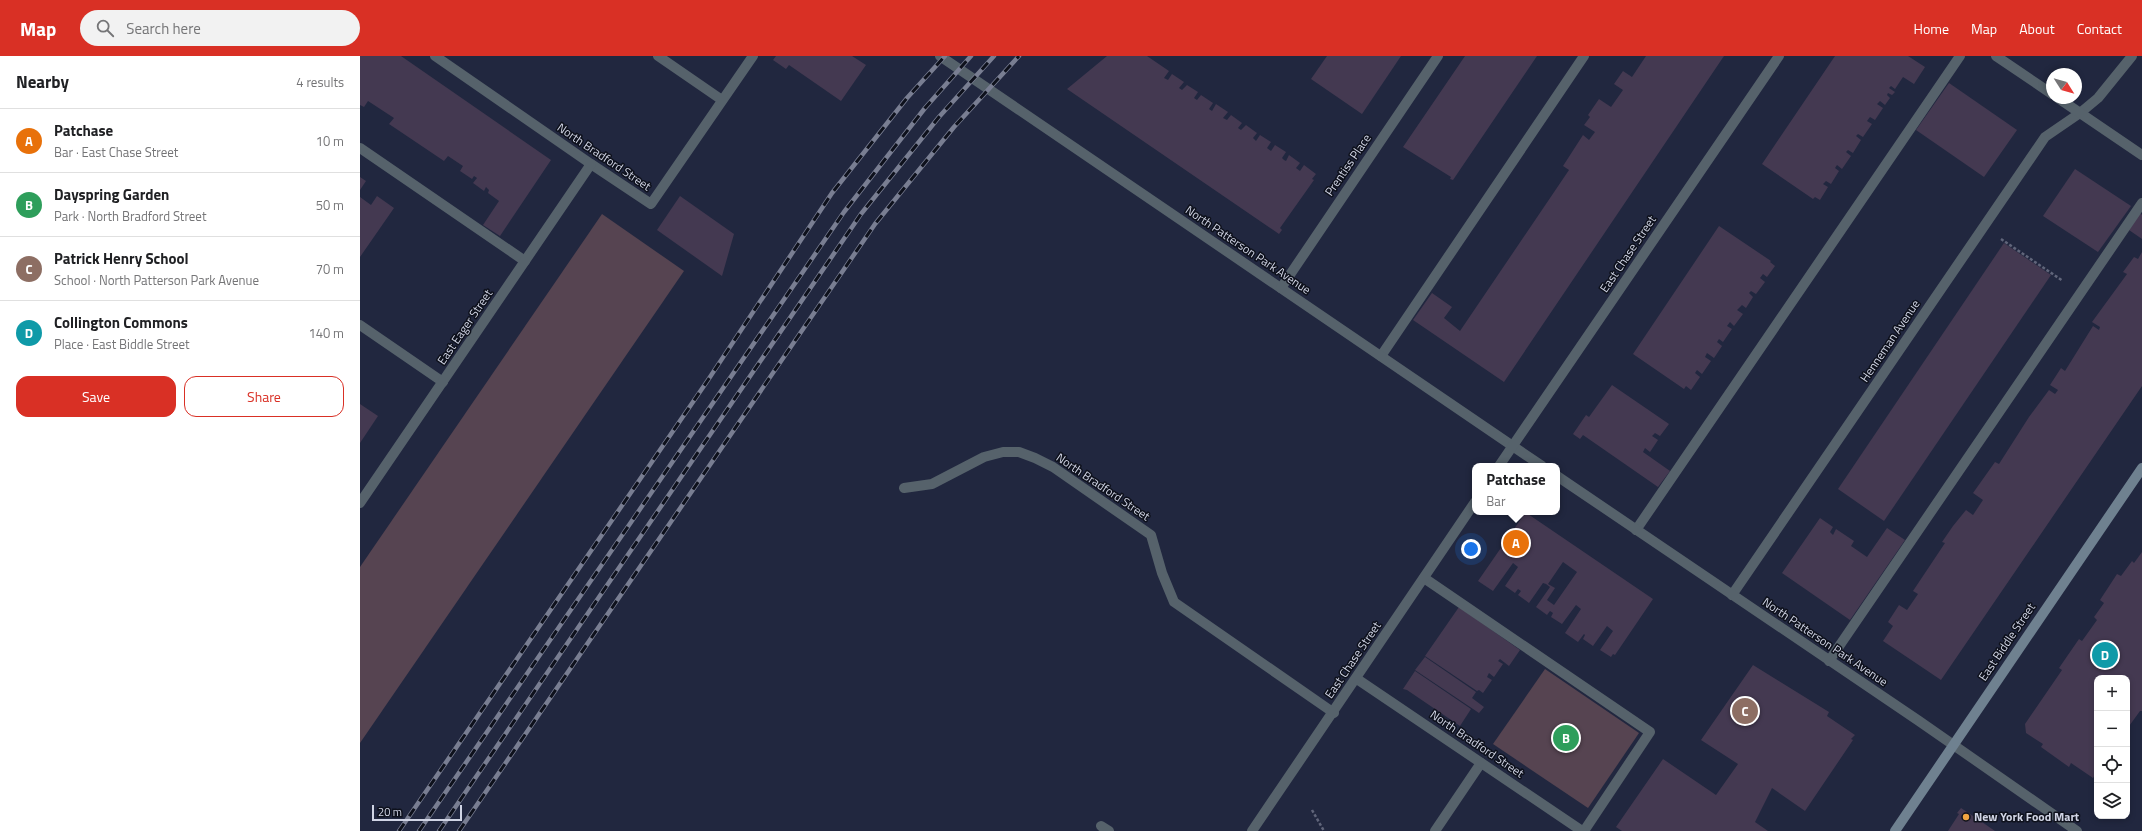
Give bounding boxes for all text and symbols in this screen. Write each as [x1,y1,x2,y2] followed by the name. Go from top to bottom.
[80,10,360,46] search box
[20,14,56,43] text: Map
[94,17,116,39] icon: search
[126,17,201,40] text: Search here
[1914,18,1949,39] text: Home
[1971,18,1997,39] text: Map
[2019,18,2055,39] text: About
[2077,18,2122,39] text: Contact
[2046,68,2082,104] north arrow
[16,69,69,95] text: Nearby
[296,72,344,92] text: 4 results
[553,118,656,196] street label: North Bradford Street
[54,119,113,142] text: Patchase
[1320,130,1375,200] street label: Prentiss Place
[25,131,33,151] text: A
[316,131,344,151] text: 10 m
[54,142,178,162] text: Bar · East Chase Street
[54,183,169,206] text: Dayspring Garden
[25,195,33,215] text: B
[316,195,344,215] text: 50 m
[1182,200,1315,299] street label: North Patterson Park Avenue
[54,206,206,226] text: Park · North Bradford Street
[1595,211,1661,296] street label: East Chase Street
[54,247,189,270] text: Patrick Henry School
[25,259,33,279] text: C
[316,259,344,279] text: 70 m
[54,270,259,290] text: School · North Patterson Park Avenue
[432,284,497,368] street label: East Eager Street
[1855,296,1924,386] street label: Henneman Avenue
[54,311,188,334] text: Collington Commons
[25,323,33,343] text: D
[308,323,344,343] text: 140 m
[54,334,190,354] text: Place · East Biddle Street
[16,376,176,417] button: Save
[184,376,344,417] button: Share
[1052,448,1155,526] street label: North Bradford Street
[1472,463,1560,515] popup
[1486,468,1546,491] text: Patchase
[1486,491,1505,511] text: Bar
[1503,528,1529,558] pin: A
[1461,539,1481,559] your location
[1759,592,1892,691] street label: North Patterson Park Avenue
[1973,598,2040,684] street label: East Biddle Street
[1320,617,1386,702] street label: East Chase Street
[2092,640,2118,670] pin: D
[2094,675,2130,819] map controls
[2094,675,2130,711] button: +
[1732,696,1758,726] pin: C
[1426,705,1529,783] street label: North Bradford Street
[2094,711,2130,747] button: −
[1553,723,1579,753] pin: B
[2094,747,2130,783] button: locate
[2094,783,2130,819] button: layers
[372,803,462,822] scale bar
[378,804,402,820] text: 20 m
[1974,807,2080,826] place label: New York Food Mart
[1961,812,1971,822] marker: New York Food Mart

